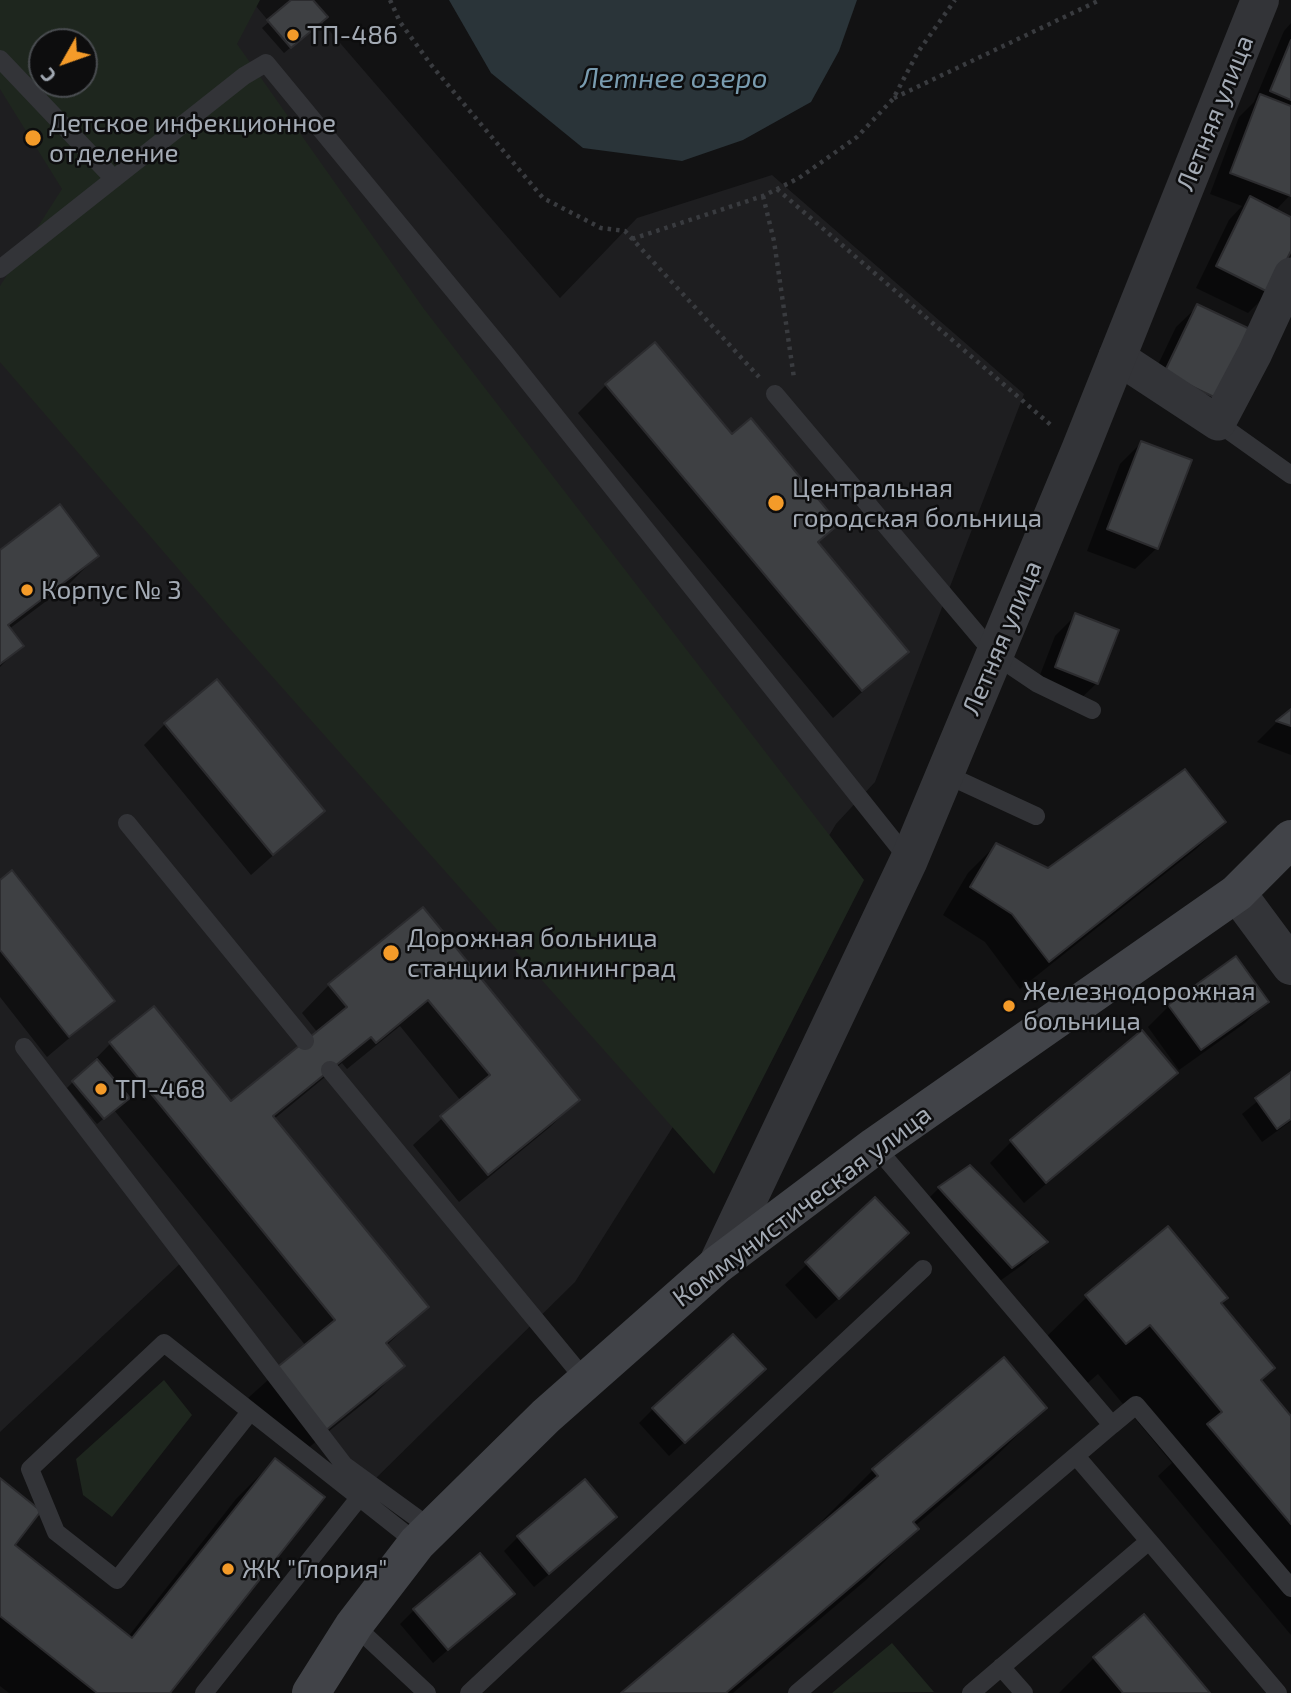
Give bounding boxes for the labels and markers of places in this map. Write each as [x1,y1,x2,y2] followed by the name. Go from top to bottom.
[307,19,398,51] place label: ТП-486
[285,27,301,43] marker: ТП-486
[49,107,336,168] place label: Детское инфекционное отделение
[23,128,43,148] marker: Детское инфекционное отделение
[792,472,1042,534] place label: Центральная городская больница
[766,493,786,513] marker: Центральная городская больница
[41,574,182,606] place label: Корпус № 3
[19,582,35,598] marker: Корпус № 3
[407,922,676,984] place label: Дорожная больница станции Калининград
[381,943,401,963] marker: Дорожная больница станции Калининград
[1023,975,1256,1036] place label: Железнодорожная больница
[1001,998,1017,1014] marker: Железнодорожная больница
[115,1073,206,1105] place label: ТП-468
[93,1081,109,1097] marker: ТП-468
[242,1553,387,1585] place label: ЖК "Глория"
[220,1561,236,1577] marker: ЖК "Глория"

